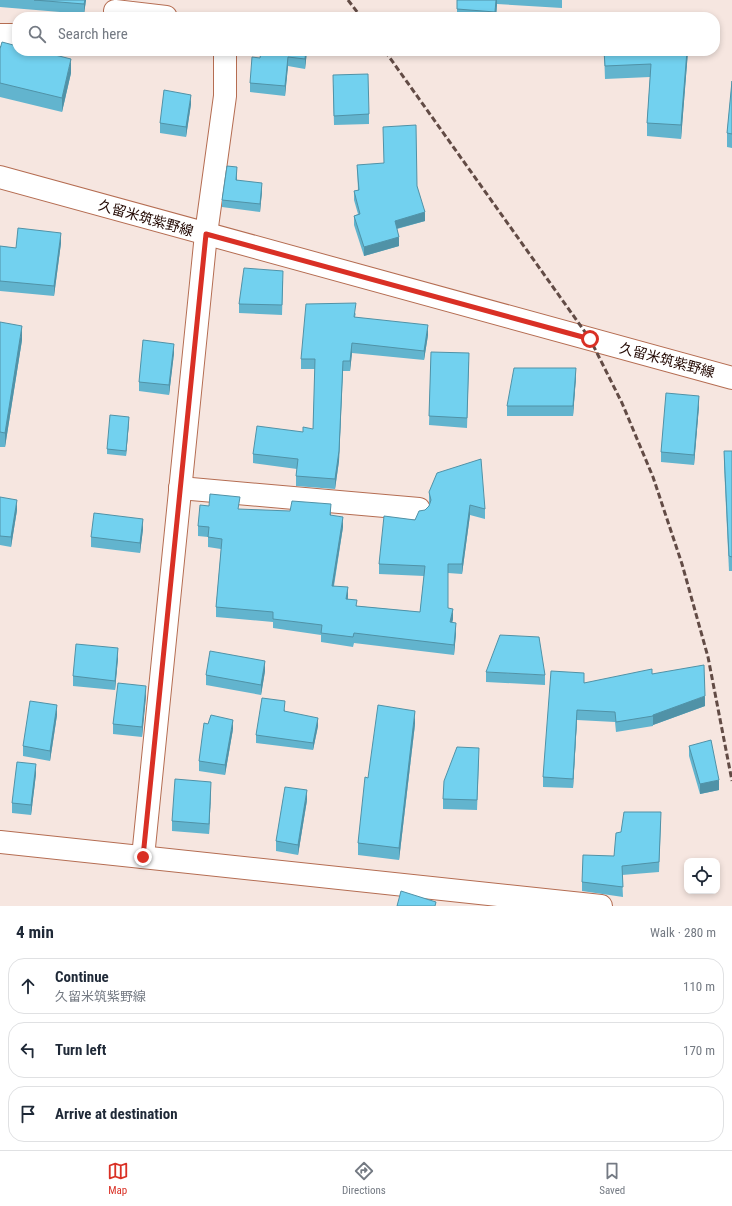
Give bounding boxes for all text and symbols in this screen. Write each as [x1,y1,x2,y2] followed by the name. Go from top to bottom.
[12,12,720,56] search box
[26,23,48,45] icon: search
[58,25,128,43] text: Search here
[97,197,195,239] street label: 久留米筑紫野線
[581,330,599,348] route start
[618,340,716,380] street label: 久留米筑紫野線
[134,848,152,866] route end
[684,858,720,894] map controls
[684,858,720,894] button: locate
[16,922,54,942] text: 4 min
[650,925,716,940] text: Walk · 280 m
[55,968,109,986] text: Continue
[17,975,39,997] icon: ahead
[683,979,715,994] text: 110 m
[55,989,146,1004] text: 久留米筑紫野線
[17,1039,39,1061] icon: left
[55,1041,106,1059] text: Turn left
[683,1043,715,1058] text: 170 m
[17,1103,39,1125] icon: arrive
[55,1105,178,1123] text: Arrive at destination
[107,1160,129,1197] tab: Map
[342,1160,386,1197] tab: Directions
[599,1160,625,1197] tab: Saved

